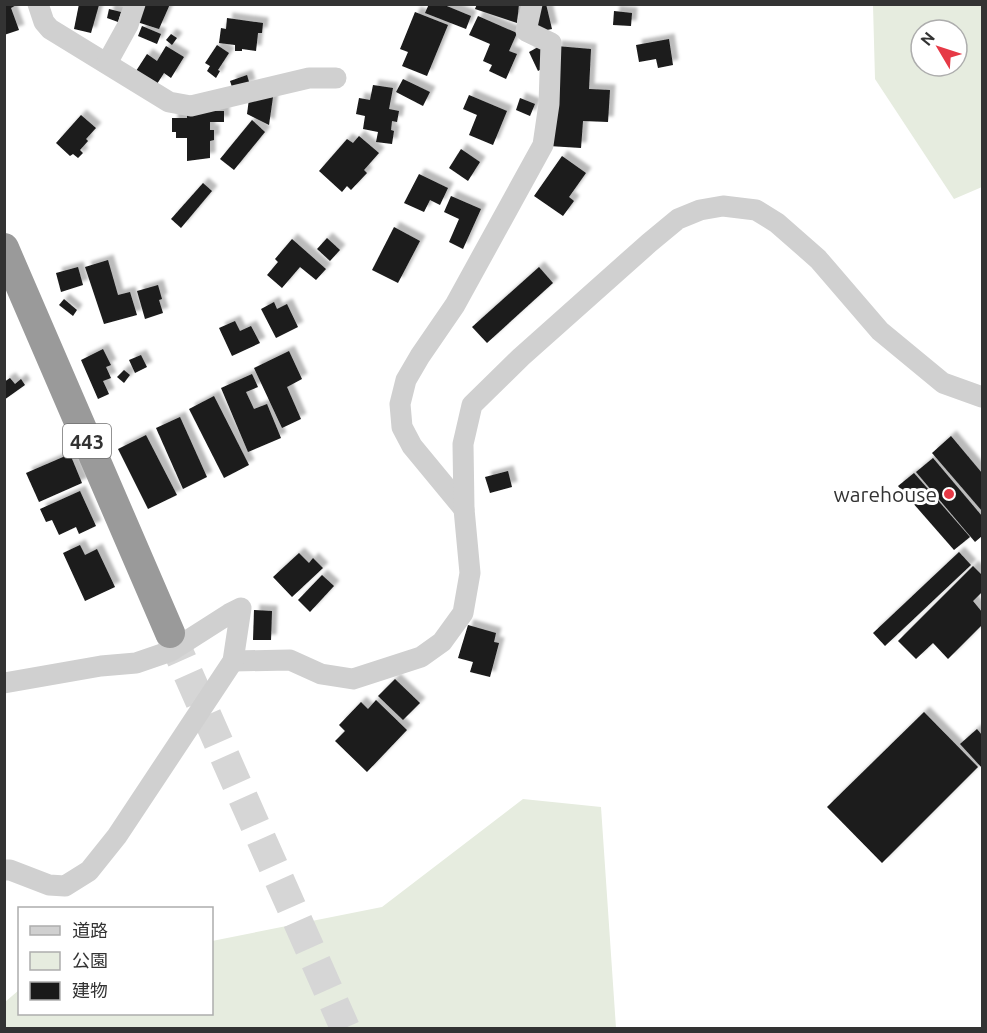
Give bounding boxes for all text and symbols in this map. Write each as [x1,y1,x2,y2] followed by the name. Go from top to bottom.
[909,18,969,78] north arrow
[917,28,938,49] text: N
[63,424,111,458] road number: 443
[833,482,937,506] place label: warehouse
[942,487,956,501] marker: warehouse
[18,907,213,1015] legend
[72,920,108,940] text: 道路
[72,950,108,970] text: 公園
[72,980,108,1000] text: 建物

